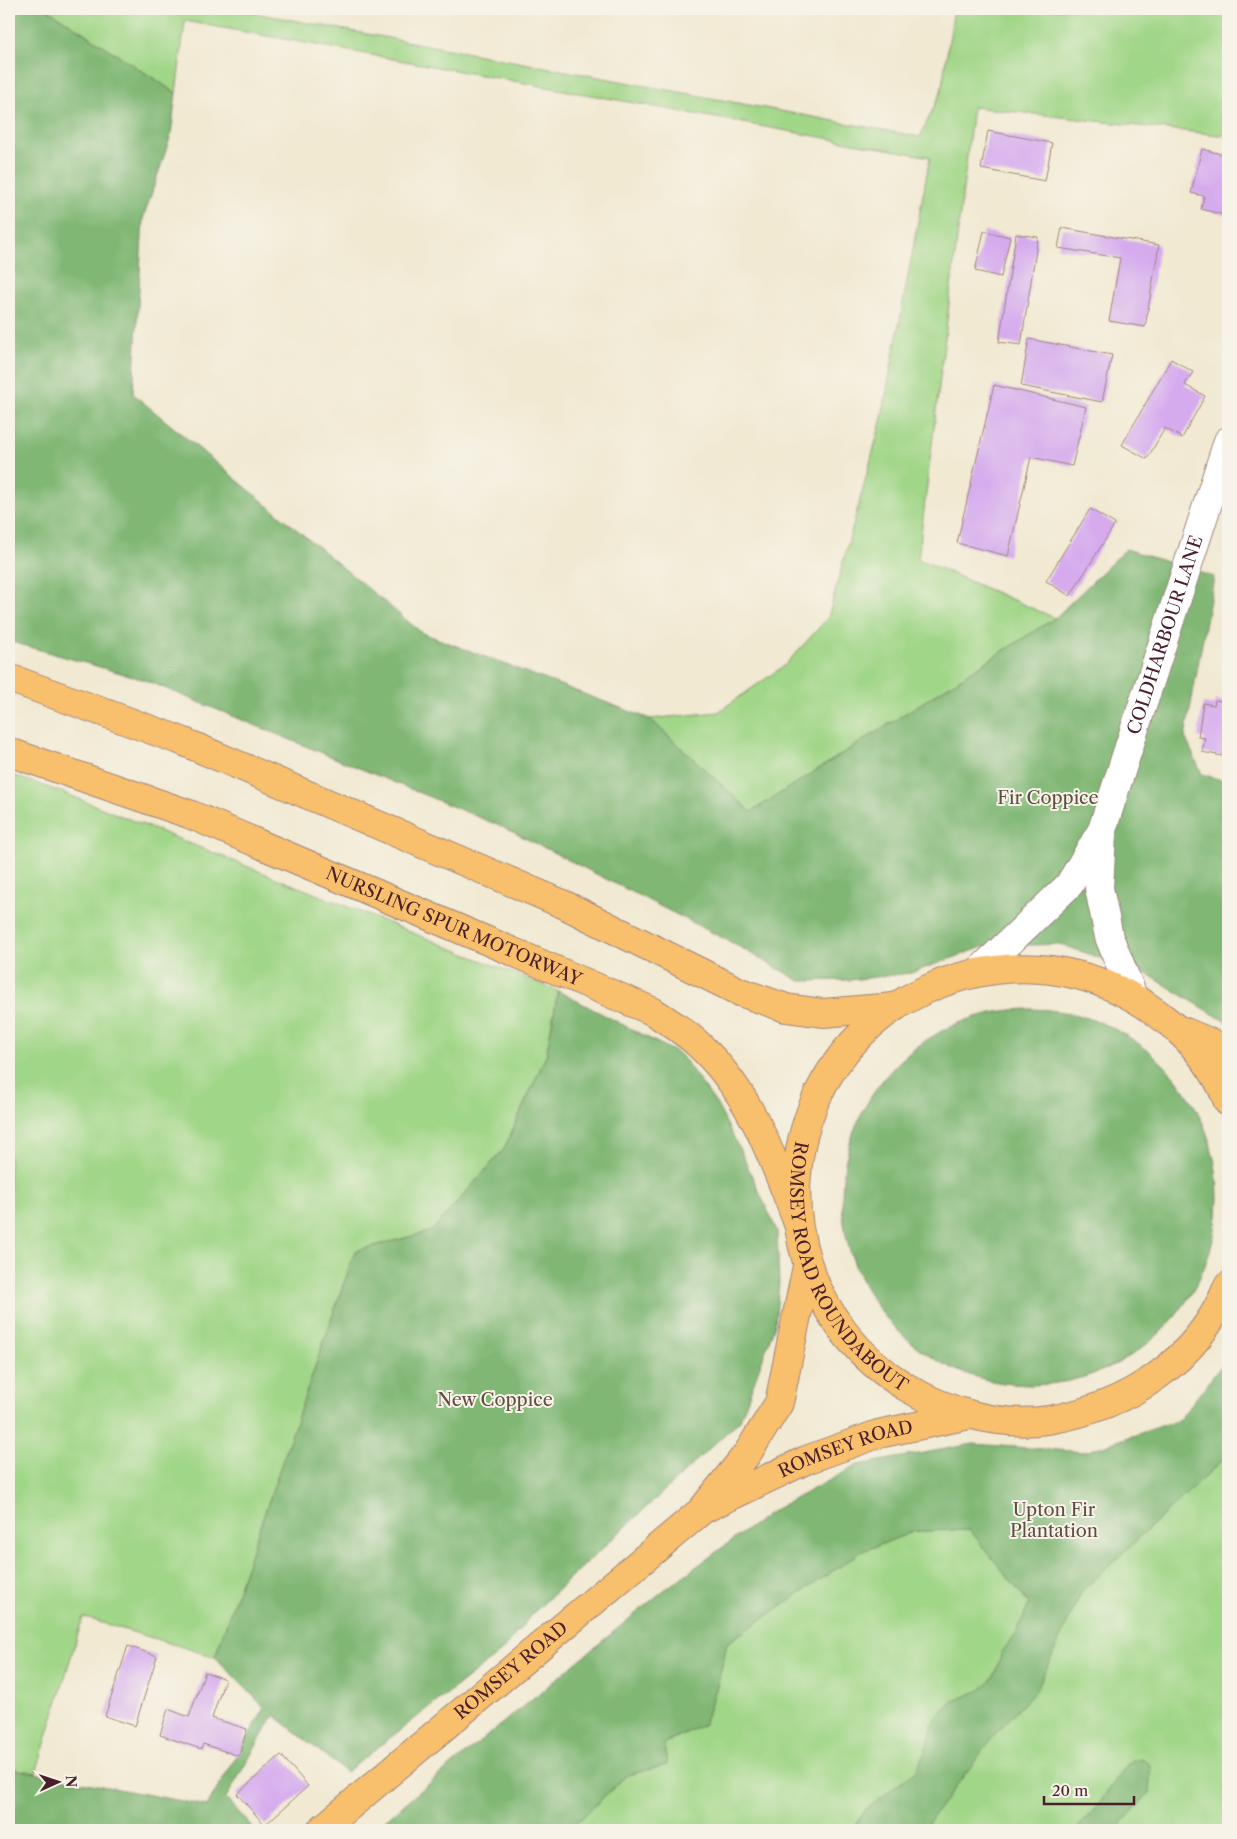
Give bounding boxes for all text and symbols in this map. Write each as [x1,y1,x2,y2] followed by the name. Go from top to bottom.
[1123,533,1208,737] street label: COLDHARBOUR LANE
[997,787,1099,809] park label: Fir Coppice
[322,862,586,991] street label: NURSLING SPUR MOTORWAY
[785,1140,913,1397] street label: ROMSEY ROAD ROUNDABOUT
[437,1389,553,1411] park label: New Coppice
[775,1416,915,1483] street label: ROMSEY ROAD
[1010,1499,1098,1542] park label: Upton Fir Plantation
[450,1617,572,1724] street label: ROMSEY ROAD
[32,1756,82,1806] north arrow
[1044,1774,1134,1806] scale bar
[62,1775,80,1788] text: N
[1052,1781,1088,1800] text: 20 m

